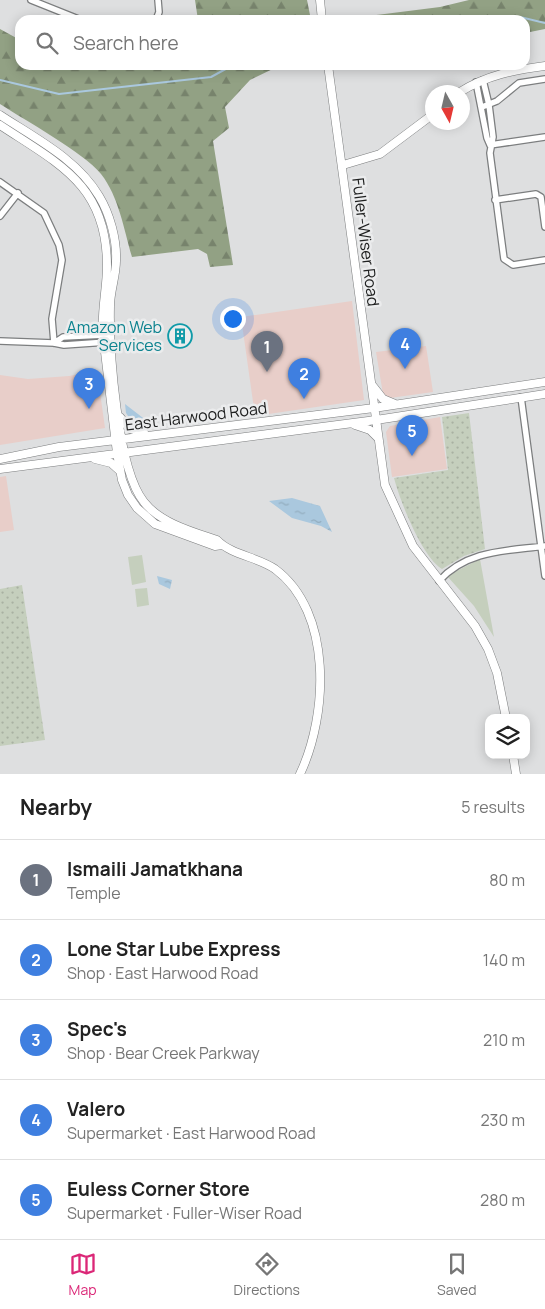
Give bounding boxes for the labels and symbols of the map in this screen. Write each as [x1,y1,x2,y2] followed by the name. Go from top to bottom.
[425,85,470,130] north arrow
[347,177,385,307] street label: Fuller-Wiser Road
[220,306,246,332] your location
[67,316,162,356] place label: Amazon Web Services
[167,323,193,349] building icon: Amazon Web Services
[389,328,421,369] pin: 4
[251,331,283,372] pin: 1
[288,358,320,399] pin: 2
[73,368,105,409] pin: 3
[124,396,268,436] street label: East Harwood Road
[396,415,428,456] pin: 5

